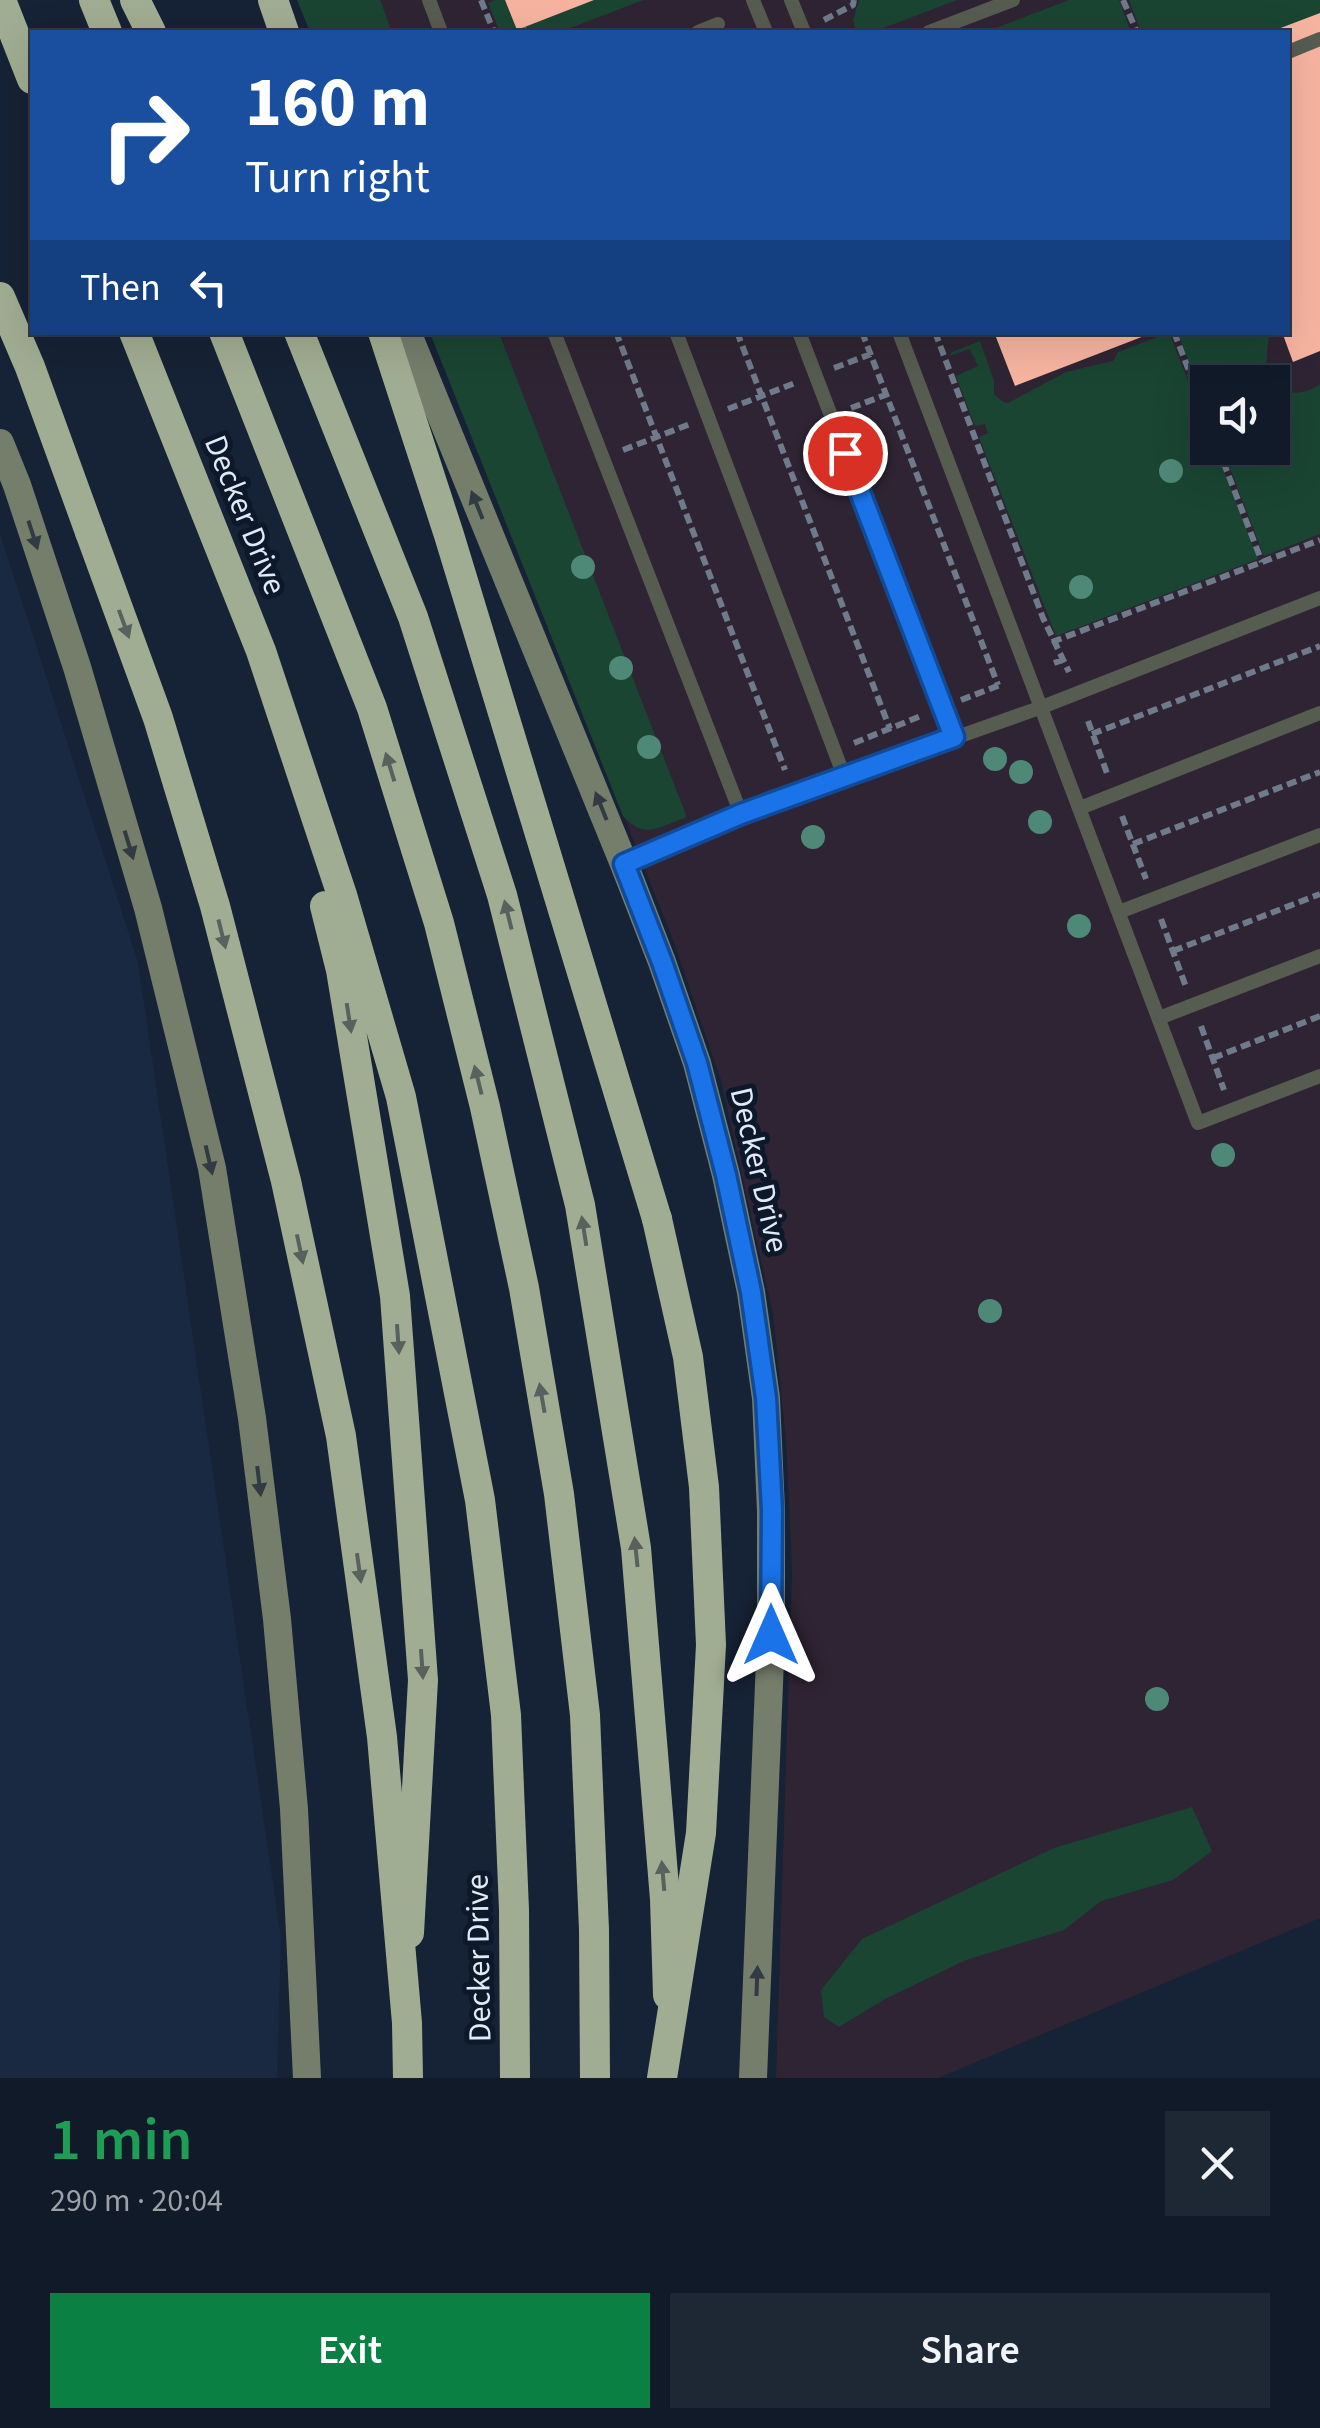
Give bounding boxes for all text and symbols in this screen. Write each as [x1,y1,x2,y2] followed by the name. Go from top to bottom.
[245,53,430,153] text: 160 m
[80,70,210,200] icon: right
[245,146,430,210] text: Turn right
[181,260,236,315] icon: left
[80,261,161,315] text: Then
[1190,365,1290,465] map controls
[1190,365,1290,465] button: sound
[803,411,888,496] pin
[818,426,873,481] icon: arrive
[192,428,298,602] street label: Decker Drive
[469,490,485,520] one-way arrow
[26,520,41,550] one-way arrow
[117,609,132,639] one-way arrow
[382,751,397,781] one-way arrow
[592,791,608,821] one-way arrow
[122,830,137,861] one-way arrow
[499,899,515,930] one-way arrow
[215,919,230,950] one-way arrow
[342,1003,357,1035] one-way arrow
[470,1064,485,1095] one-way arrow
[718,1083,800,1257] street label: Decker Drive
[202,1145,217,1176] one-way arrow
[576,1215,591,1246] one-way arrow
[293,1234,309,1265] one-way arrow
[390,1324,406,1356] one-way arrow
[534,1382,549,1413] one-way arrow
[252,1466,268,1497] one-way arrow
[628,1535,644,1567] one-way arrow
[351,1553,367,1585] one-way arrow
[719,1583,823,1687] position arrow
[414,1648,430,1680] one-way arrow
[655,1859,671,1891] one-way arrow
[455,1874,503,2042] street label: Decker Drive
[749,1964,765,1996] one-way arrow
[50,2098,193,2183] text: 1 min
[1165,2111,1270,2216] button: close
[50,2178,223,2224] text: 290 m · 20:04
[50,2293,650,2408] button: Exit
[670,2293,1270,2408] button: Share

